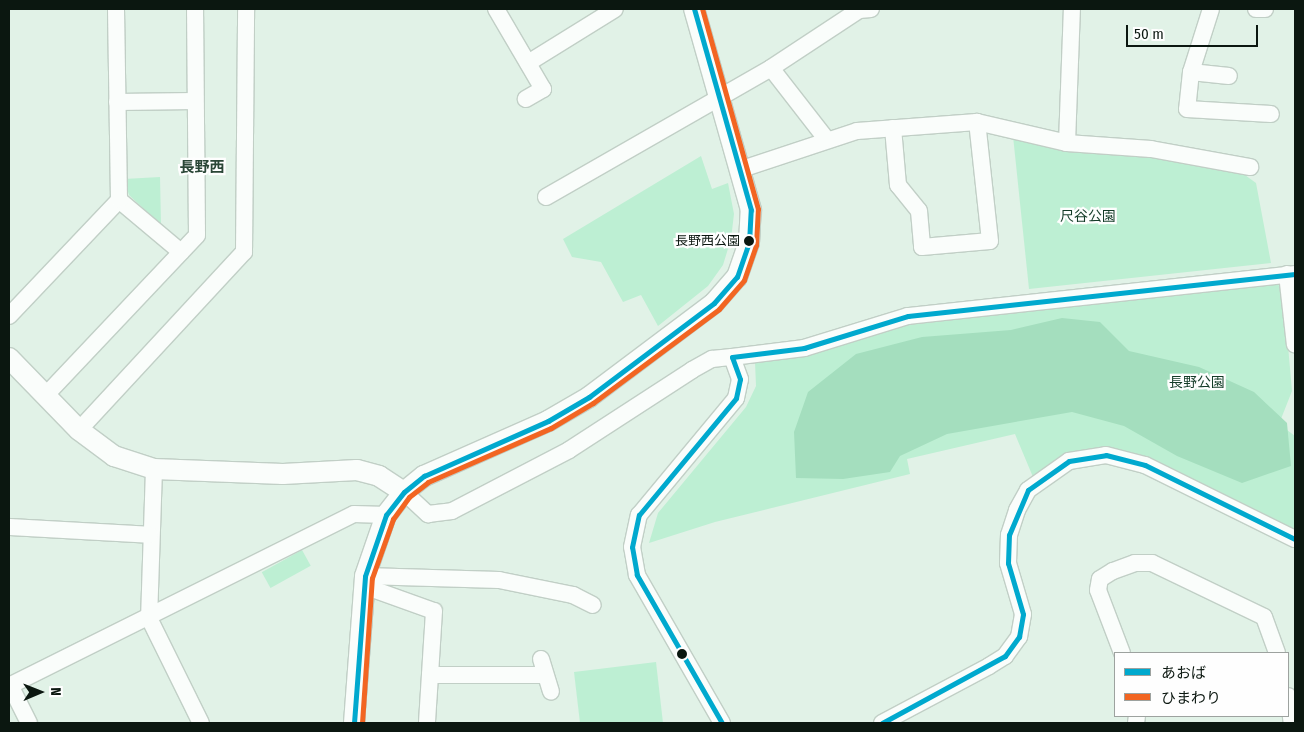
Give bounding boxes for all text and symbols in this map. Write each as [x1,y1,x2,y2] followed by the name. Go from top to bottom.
[1129,15,1262,47] scale bar
[1134,25,1164,43] text: 50 m
[180,159,224,177] district label: 長野西
[1060,209,1116,225] park label: 尺谷公園
[675,233,740,249] place label: 長野西公園
[744,236,754,246] marker: 長野西公園
[1169,375,1225,391] park label: 長野公園
[677,649,687,659] unlabelled marker
[1114,652,1289,717] legend
[1161,664,1206,682] text: あおば
[15,667,65,717] north arrow
[47,687,64,696] text: N
[1161,689,1221,707] text: ひまわり

